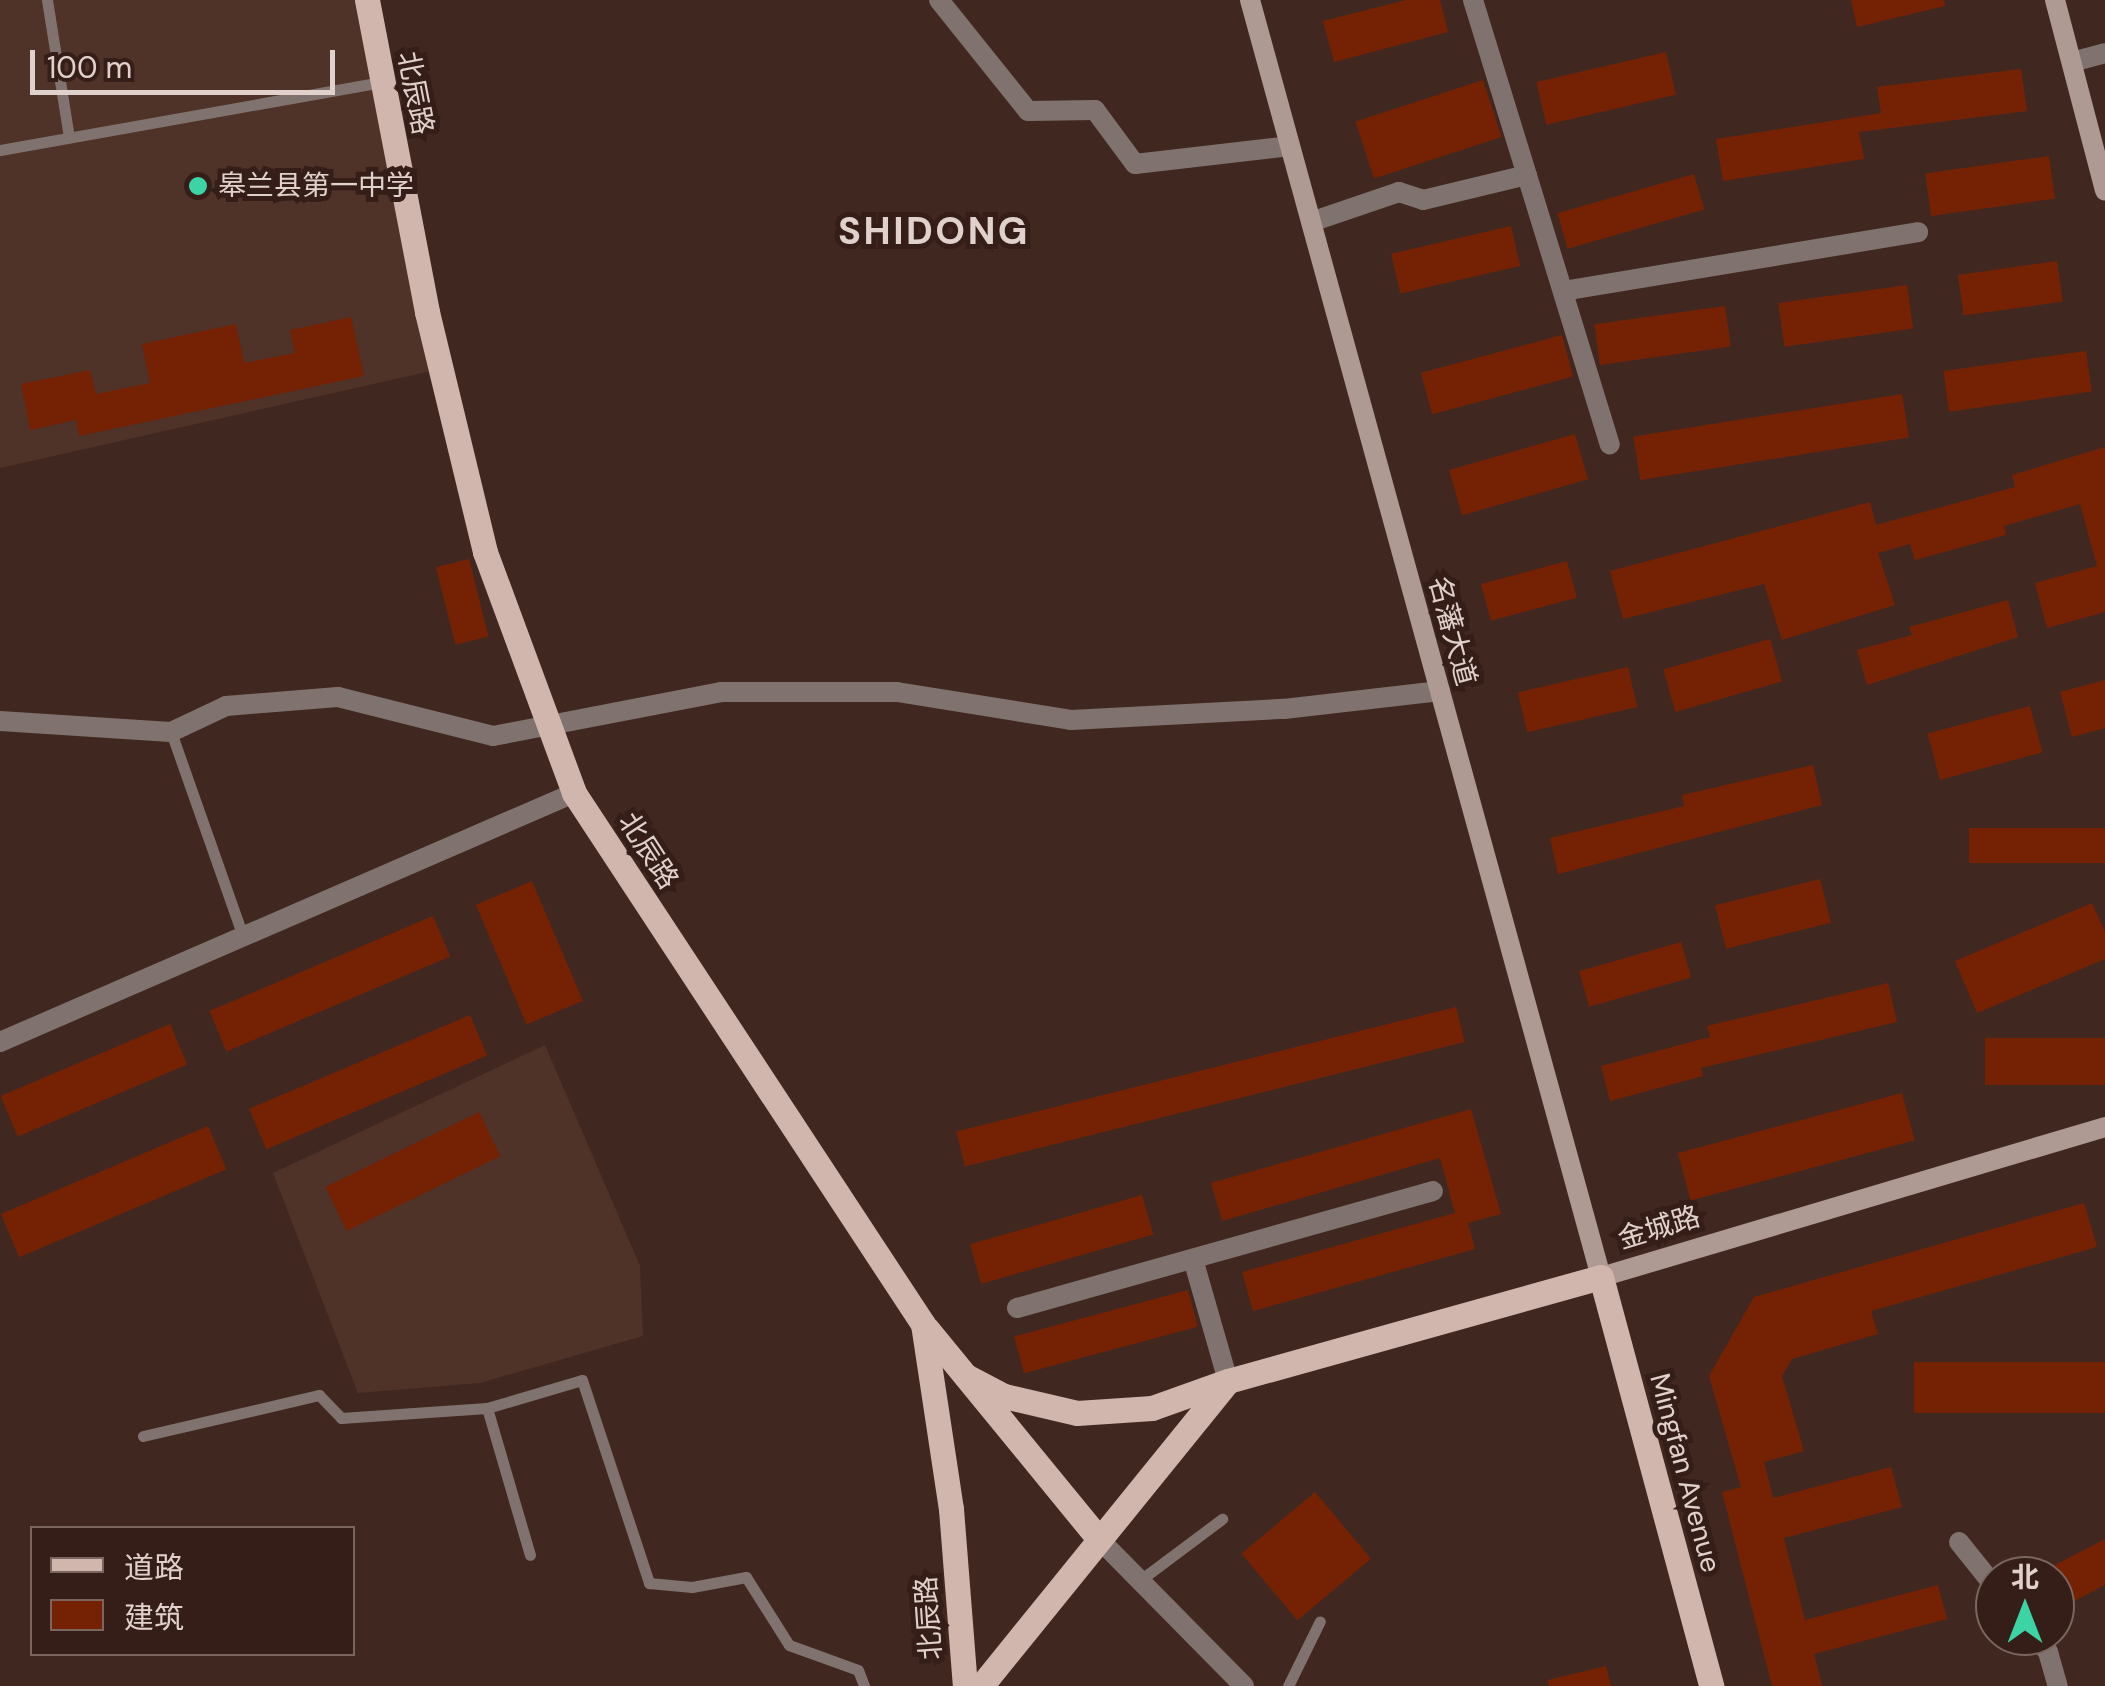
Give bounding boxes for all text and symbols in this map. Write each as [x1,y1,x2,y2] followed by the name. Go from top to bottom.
[35,30,340,92] scale bar
[47,48,132,87] text: 100 m
[390,49,440,137] street label: 北辰路
[218,169,414,203] place label: 皋兰县第一中学
[187,175,209,197] marker: 皋兰县第一中学
[838,209,1030,255] district label: SHIDONG
[1421,573,1483,689] street label: 名藩大道
[611,807,685,895] street label: 北辰路
[1614,1200,1704,1256] street label: 金城路
[1642,1370,1728,1576] street label: Mingfan Avenue
[30,1526,355,1656] legend
[124,1548,184,1587] text: 道路
[1975,1556,2075,1656] north arrow
[2011,1559,2039,1596] text: 北
[909,1575,949,1661] street label: 北辰路
[124,1598,184,1637] text: 建筑

